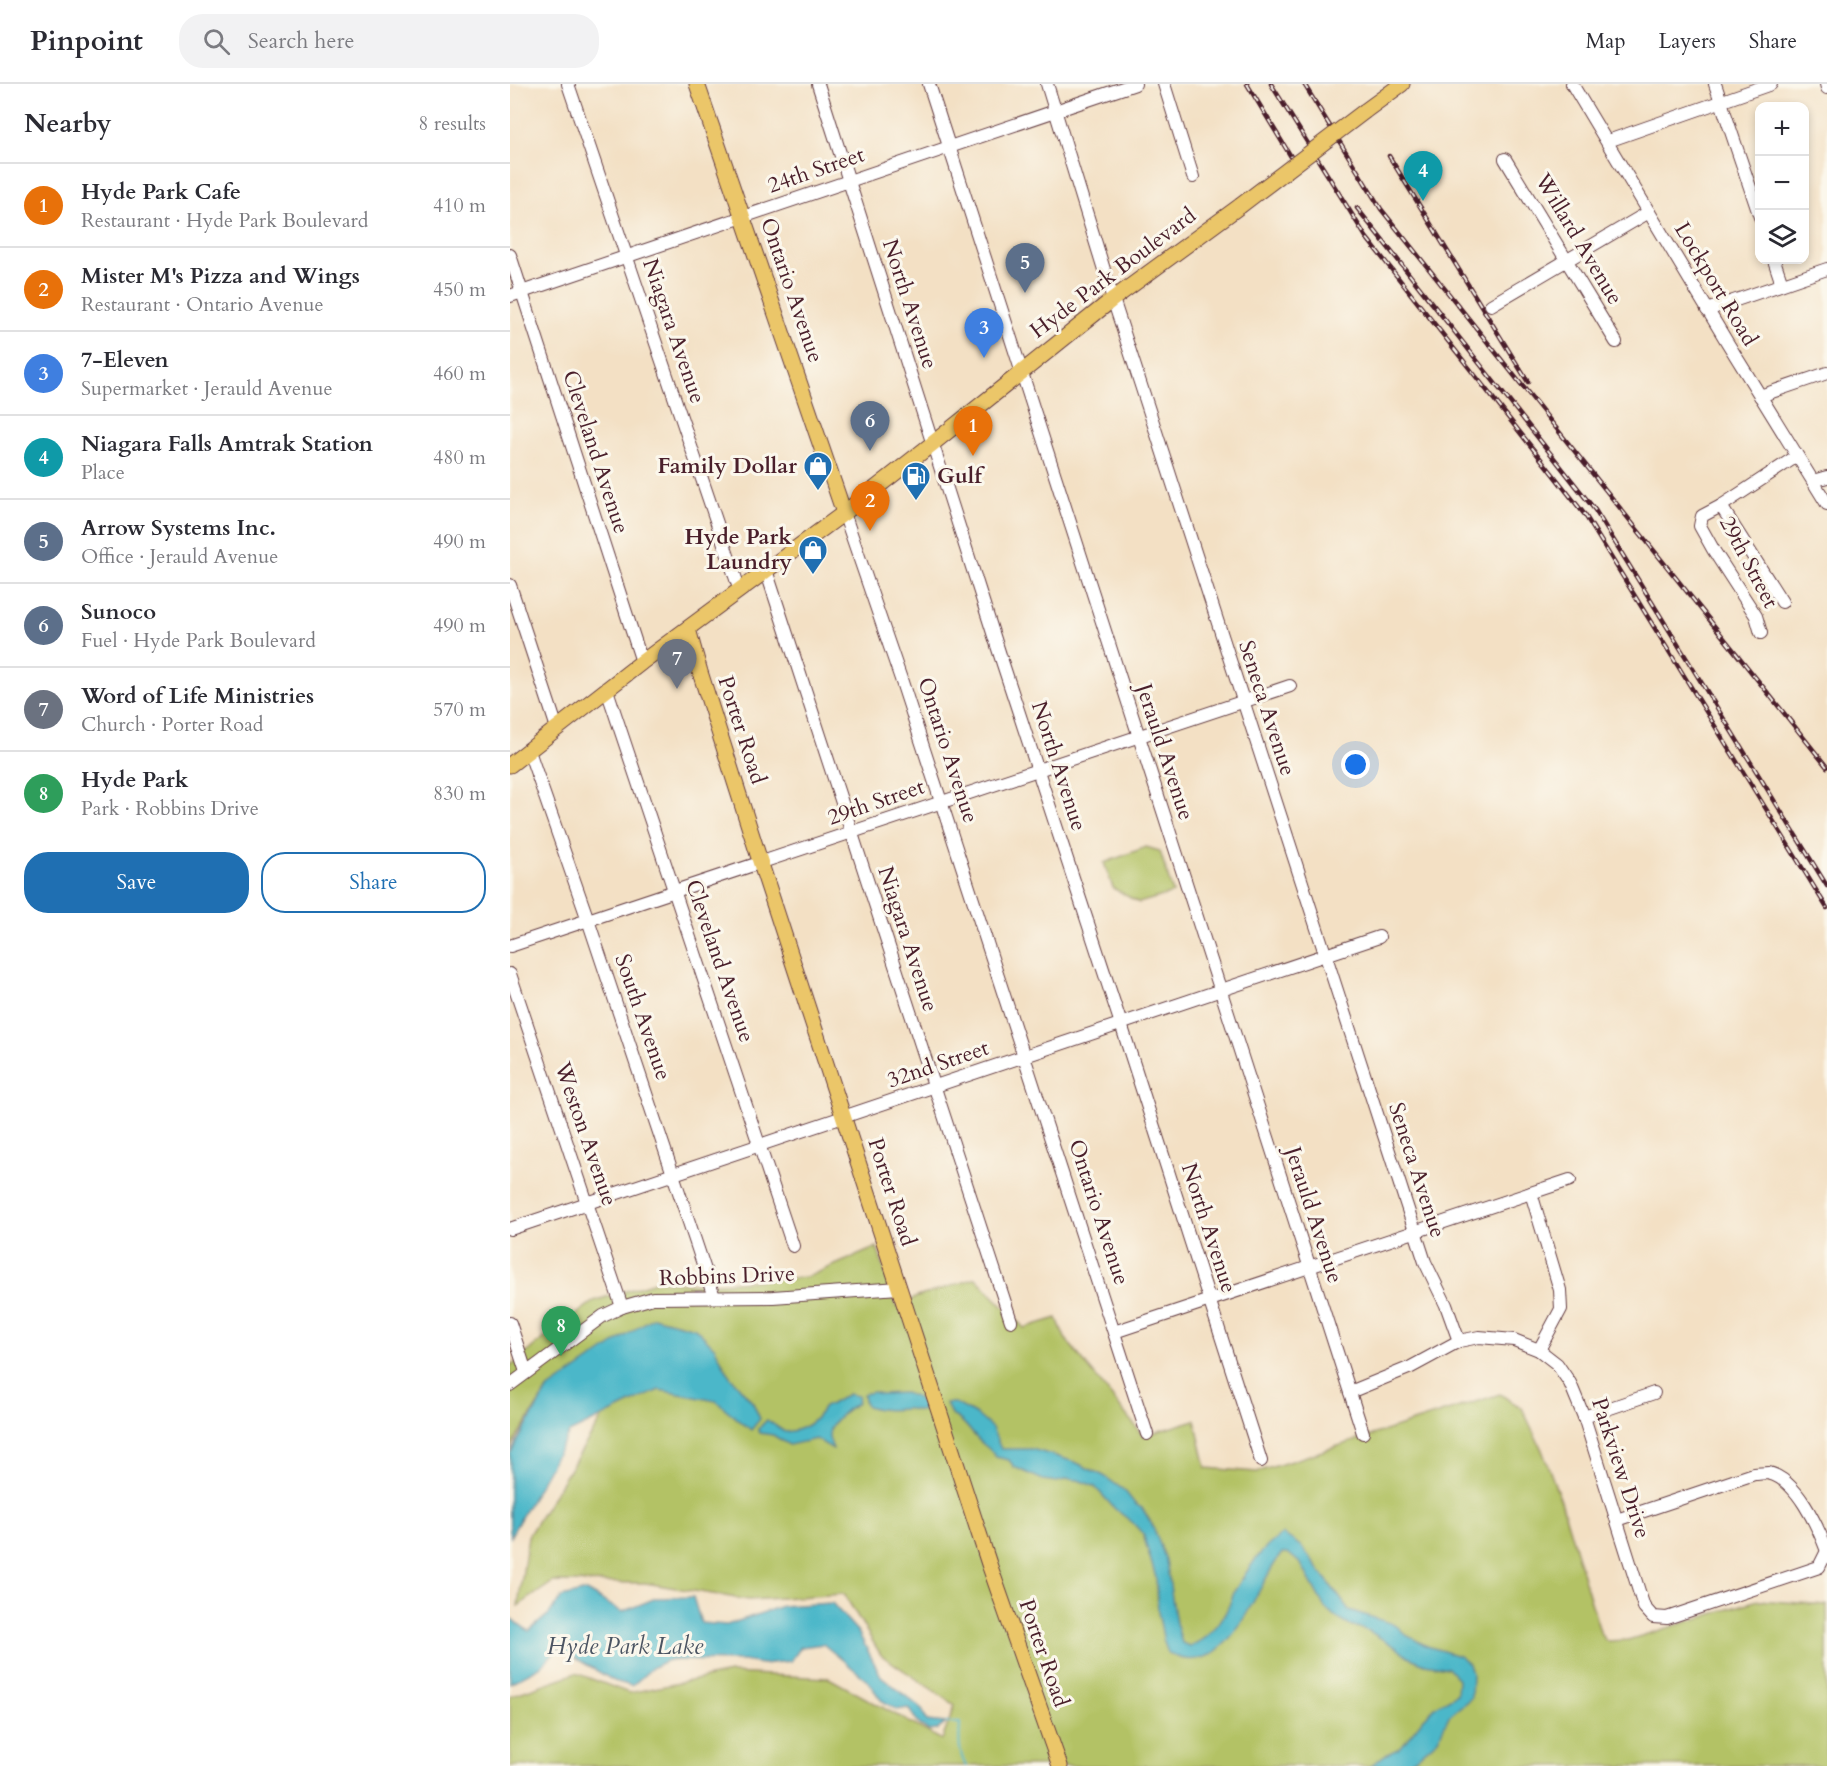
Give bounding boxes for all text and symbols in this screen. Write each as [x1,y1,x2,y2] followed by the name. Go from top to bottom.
[179,14,599,68] search box
[30,22,143,60] text: Pinpoint
[200,25,233,58] icon: search
[248,26,354,56] text: Search here
[1586,27,1626,56] text: Map
[1659,27,1716,56] text: Layers
[1749,27,1797,56] text: Share
[1755,102,1809,264] map controls
[1755,102,1809,156] button: +
[24,106,112,141] text: Nearby
[418,110,486,137] text: 8 results
[764,139,868,201] street label: 24th Street
[1404,152,1442,201] pin: 4
[1755,156,1809,210] button: −
[1527,167,1630,310] street label: Willard Avenue
[81,177,241,207] text: Hyde Park Cafe
[38,192,49,219] text: 1
[433,192,486,219] text: 410 m
[1024,200,1202,345] street label: Hyde Park Boulevard
[81,207,368,234] text: Restaurant · Hyde Park Boulevard
[1755,210,1809,264] button: layers
[753,214,831,366] street label: Ontario Avenue
[1667,216,1765,352] street label: Lockport Road
[875,235,945,373] street label: North Avenue
[1006,244,1044,293] pin: 5
[635,255,713,407] street label: Niagara Avenue
[81,261,360,291] text: Mister M's Pizza and Wings
[38,276,49,303] text: 2
[433,276,486,303] text: 450 m
[81,291,324,318] text: Restaurant · Ontario Avenue
[964,308,1004,358] pin: 3
[81,345,169,375] text: 7-Eleven
[38,360,49,387] text: 3
[433,360,486,387] text: 460 m
[555,366,637,538] street label: Cleveland Avenue
[81,375,333,402] text: Supermarket · Jerauld Avenue
[850,402,890,451] pin: 6
[954,406,992,456] pin: 1
[81,429,373,459] text: Niagara Falls Amtrak Station
[38,444,49,471] text: 4
[433,444,486,471] text: 480 m
[802,450,834,492] shop icon: Family Dollar
[657,451,797,481] place label: Family Dollar
[81,459,125,486] text: Place
[900,460,932,502] fuel station icon: Gulf
[937,461,985,491] place label: Gulf
[850,482,890,531] pin: 2
[1712,511,1786,613] street label: 29th Street
[81,513,276,543] text: Arrow Systems Inc.
[684,522,792,577] place label: Hyde Park Laundry
[38,528,49,555] text: 5
[433,528,486,555] text: 490 m
[797,534,829,576] shop icon: Hyde Park Laundry
[81,543,278,570] text: Office · Jerauld Avenue
[81,597,156,627] text: Sunoco
[38,612,49,639] text: 6
[433,612,486,639] text: 490 m
[81,627,316,654] text: Fuel · Hyde Park Boulevard
[1231,637,1303,779] street label: Seneca Avenue
[658,640,696,689] pin: 7
[710,672,774,788] street label: Porter Road
[910,673,986,827] street label: Ontario Avenue
[1128,677,1201,824] street label: Jerauld Avenue
[81,681,314,711] text: Word of Life Ministries
[38,696,49,723] text: 7
[433,696,486,723] text: 570 m
[1024,697,1094,835] street label: North Avenue
[81,711,263,738] text: Church · Porter Road
[1341,750,1370,779] your location
[81,765,189,795] text: Hyde Park
[824,771,928,833] street label: 29th Street
[38,780,49,807] text: 8
[433,780,486,807] text: 830 m
[81,795,259,822] text: Park · Robbins Drive
[24,852,249,913] button: Save
[261,852,486,913] button: Share
[870,863,946,1015] street label: Niagara Avenue
[678,876,762,1046] street label: Cleveland Avenue
[607,950,679,1084] street label: South Avenue
[883,1033,993,1095] street label: 32nd Street
[547,1057,625,1210] street label: Weston Avenue
[1381,1099,1453,1241] street label: Seneca Avenue
[860,1134,924,1250] street label: Porter Road
[1061,1135,1137,1289] street label: Ontario Avenue
[1277,1140,1350,1287] street label: Jerauld Avenue
[1174,1159,1244,1297] street label: North Avenue
[659,1259,795,1293] street label: Robbins Drive
[542,1306,580,1356] pin: 8
[1584,1394,1658,1542] street label: Parkview Drive
[1012,1595,1077,1711] street label: Porter Road
[547,1630,704,1663] water label: Hyde Park Lake

